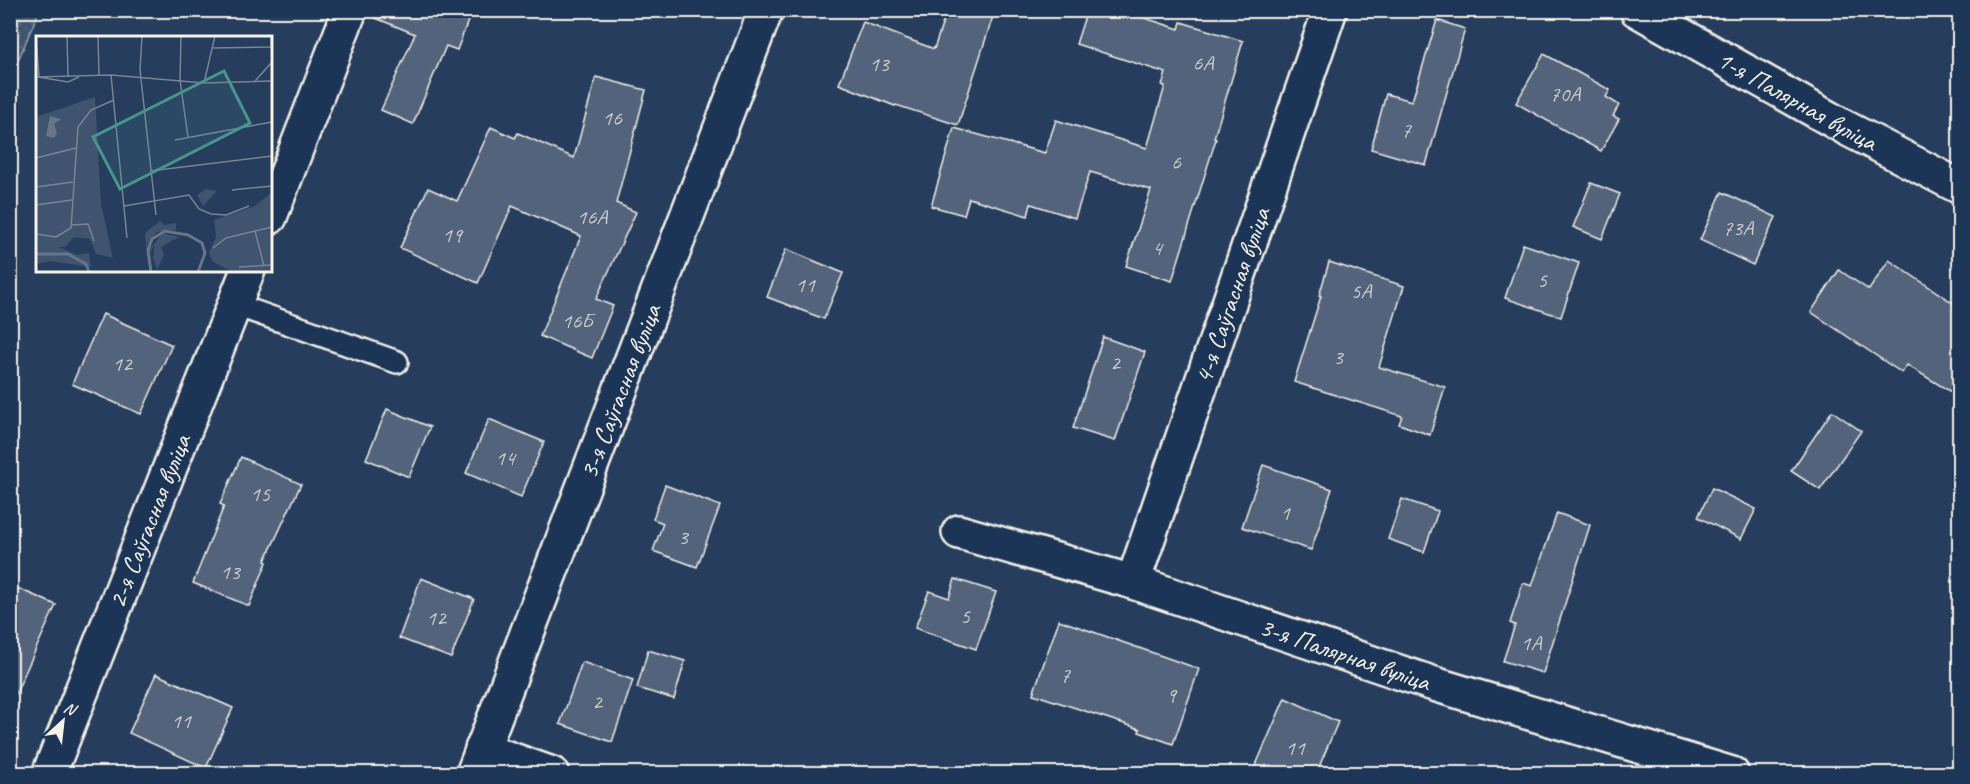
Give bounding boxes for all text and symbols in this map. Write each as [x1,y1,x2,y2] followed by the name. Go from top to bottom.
[36,36,272,272] inset map
[1712,42,1884,159] street label: 1-я Палярная вуліца
[1193,49,1214,77] house number: 6А
[869,50,891,78] house number: 13
[1550,80,1581,108] house number: 70А
[602,104,623,132] house number: 16
[1401,116,1412,144] house number: 7
[1171,148,1182,176] house number: 6
[1186,202,1278,388] street label: 4-я Саўгасная вуліца
[577,203,608,231] house number: 16А
[1723,214,1754,242] house number: 73А
[442,221,464,249] house number: 19
[1152,234,1164,262] house number: 4
[1537,266,1548,294] house number: 5
[795,271,816,299] house number: 11
[1351,277,1372,305] house number: 5А
[572,298,669,483] street label: 3-я Саўгасная вуліца
[562,307,596,335] house number: 16Б
[1333,343,1345,371] house number: 3
[1110,349,1122,377] house number: 2
[112,350,134,378] house number: 12
[100,428,199,613] street label: 2-я Саўгасная вуліца
[495,444,517,472] house number: 14
[250,480,271,508] house number: 15
[1280,499,1291,527] house number: 1
[678,523,690,551] house number: 3
[220,558,242,586] house number: 13
[960,602,971,630] house number: 5
[426,604,448,632] house number: 12
[1255,610,1436,699] street label: 3-я Палярная вуліца
[1521,629,1542,657] house number: 1А
[1060,661,1071,689] house number: 7
[1166,681,1178,709] house number: 9
[592,688,604,716] house number: 2
[33,691,93,751] north arrow
[60,697,81,721] text: N
[171,707,192,735] house number: 11
[1285,734,1306,762] house number: 11

